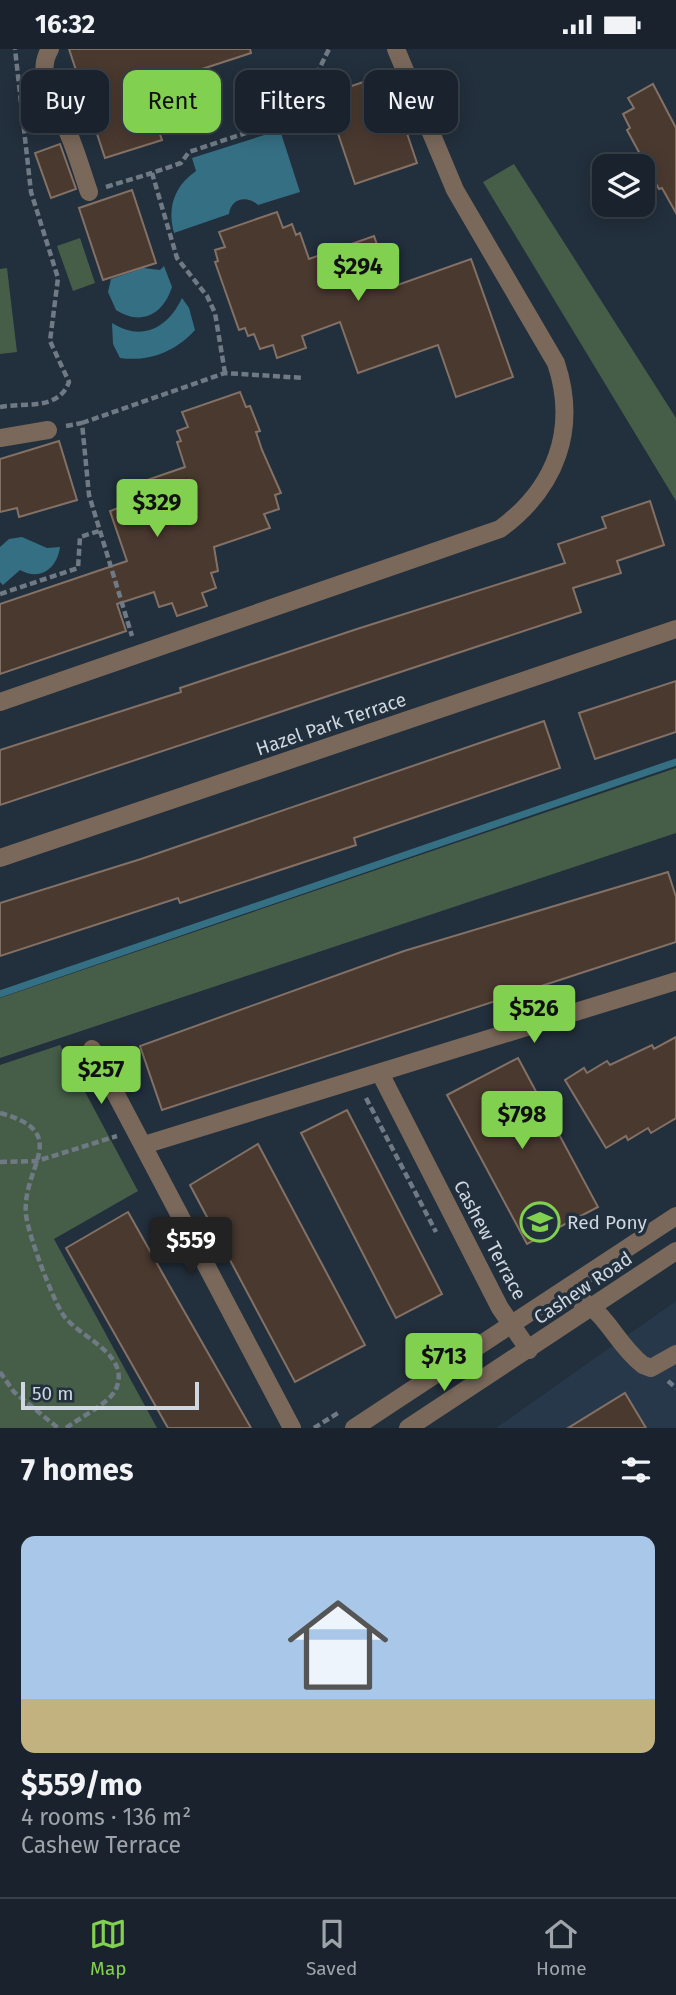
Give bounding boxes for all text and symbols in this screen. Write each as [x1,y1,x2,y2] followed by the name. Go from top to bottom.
[35,9,95,40] text: 16:32
[21,70,109,133] chip: Buy
[123,70,221,133] chip: Rent
[235,70,350,133] chip: Filters
[364,70,458,133] chip: New
[592,154,655,217] map controls
[592,154,655,217] button: layers
[317,243,399,303] pin: $294
[333,252,383,280] text: $294
[116,479,198,539] pin: $329
[133,488,181,516] text: $329
[253,688,409,760] street label: Hazel Park Terrace
[493,985,575,1045] pin: $526
[509,994,559,1022] text: $526
[60,1047,142,1106] pin: $257
[78,1055,124,1083] text: $257
[481,1091,563,1151] pin: $798
[498,1100,546,1128] text: $798
[449,1176,531,1304] street label: Cashew Terrace
[519,1201,561,1243] school or university icon: Red Pony
[567,1211,648,1234] place label: Red Pony
[150,1217,232,1277] pin: $559
[166,1226,216,1254] text: $559
[530,1247,636,1329] street label: Cashew Road
[403,1333,485,1393] pin: $713
[421,1342,467,1370] text: $713
[21,1379,200,1411] scale bar
[32,1382,73,1405] text: 50 m
[617,1451,655,1489] icon: filters
[21,1452,133,1488] text: 7 homes
[275,1582,401,1708] icon: home
[21,1767,142,1803] text: $559/mo
[21,1803,191,1831] text: 4 rooms · 136 m²
[21,1831,181,1859] text: Cashew Terrace
[89,1915,127,1980] tab: Map
[306,1915,357,1980] tab: Saved
[536,1915,587,1980] tab: Home

